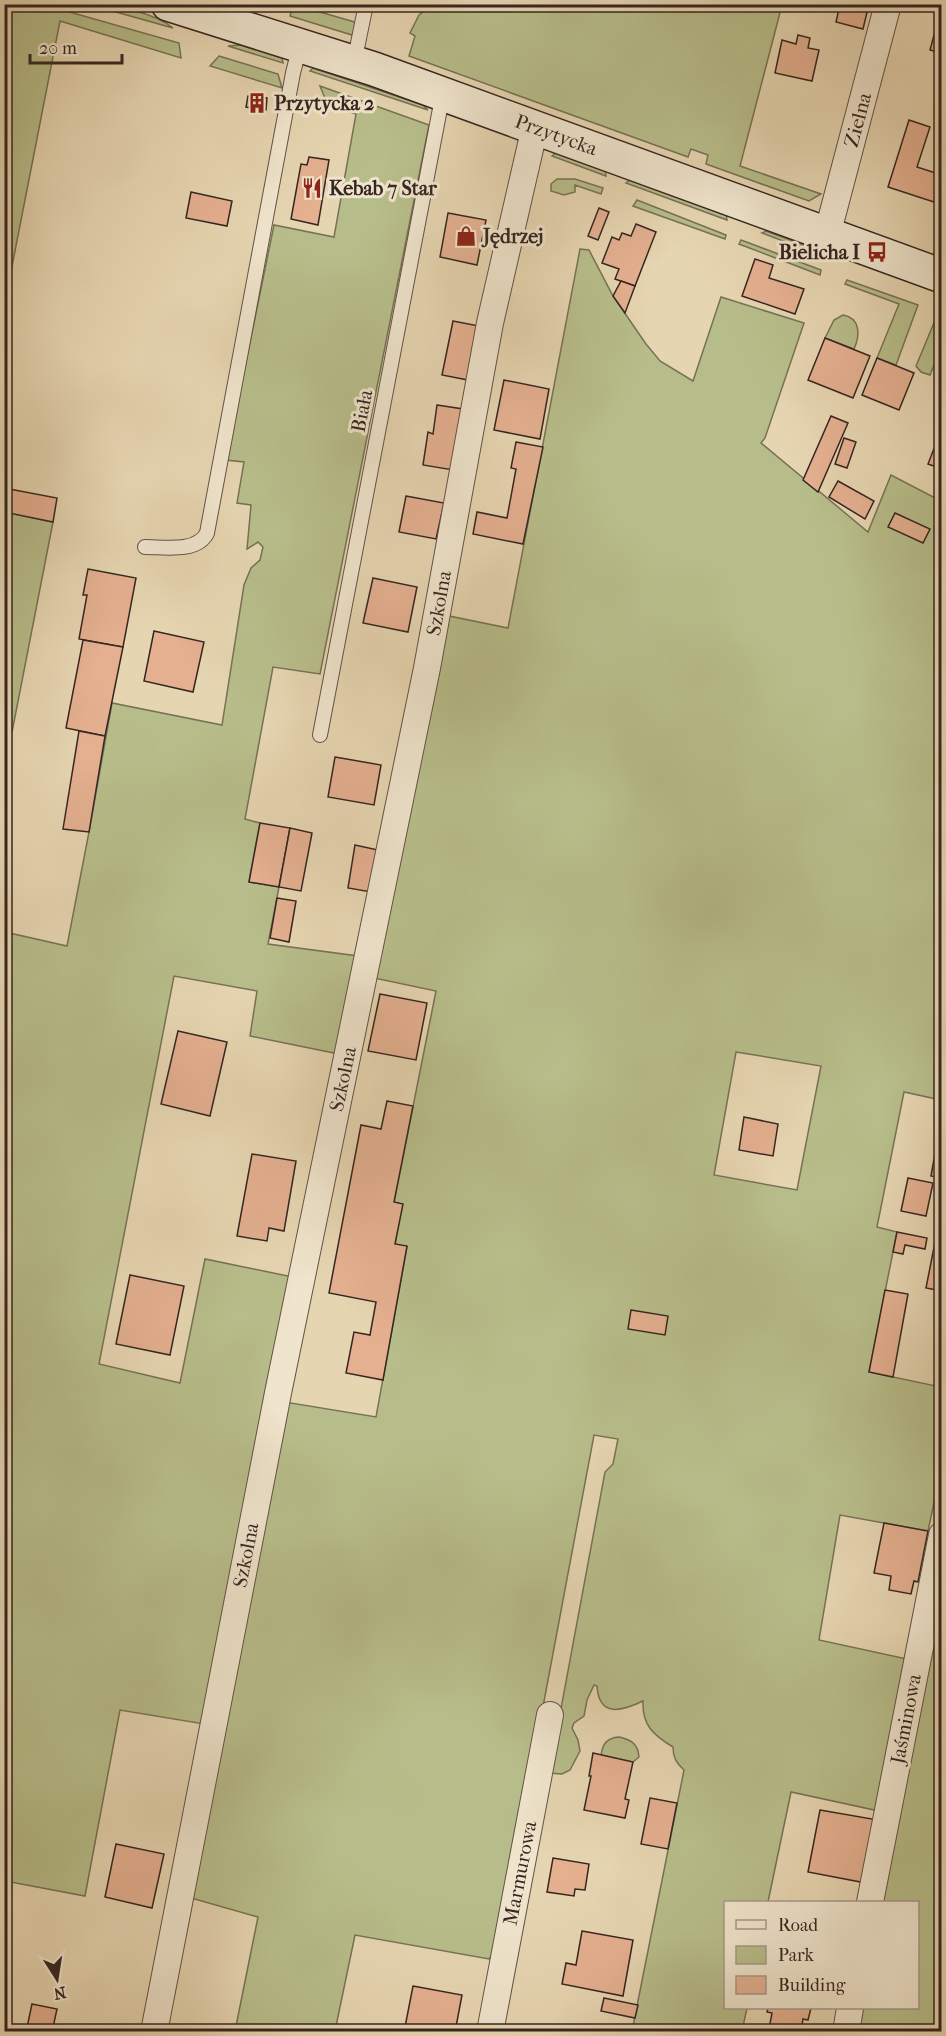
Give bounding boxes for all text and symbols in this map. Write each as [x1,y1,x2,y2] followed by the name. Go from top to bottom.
[30,27,122,65] scale bar
[39,38,77,59] text: 20 m
[840,89,876,150] street label: Zielna
[245,91,269,115] building icon: Przytycka 2
[274,92,374,115] place label: Przytycka 2
[512,110,601,161] street label: Przytycka
[300,176,324,200] restaurant icon: Kebab 7 Star
[329,177,437,200] place label: Kebab 7 Star
[454,224,478,248] shop icon: Jędrzej
[481,225,543,249] place label: Jędrzej
[865,240,889,264] bus stop icon: Bielicha I
[779,241,860,264] place label: Bielicha I
[347,387,378,434] street label: Biała
[422,568,456,637] street label: Szkolna
[325,1044,361,1113] street label: Szkolna
[228,1520,264,1589] street label: Szkolna
[886,1671,926,1768] street label: Jaśminowa
[499,1818,542,1927] street label: Marmurowa
[724,1901,919,2009] legend
[778,1915,818,1936] text: Road
[778,1945,815,1966] text: Park
[27,1949,87,2009] north arrow
[778,1975,846,1996] text: Building
[51,1983,68,2004] text: N

